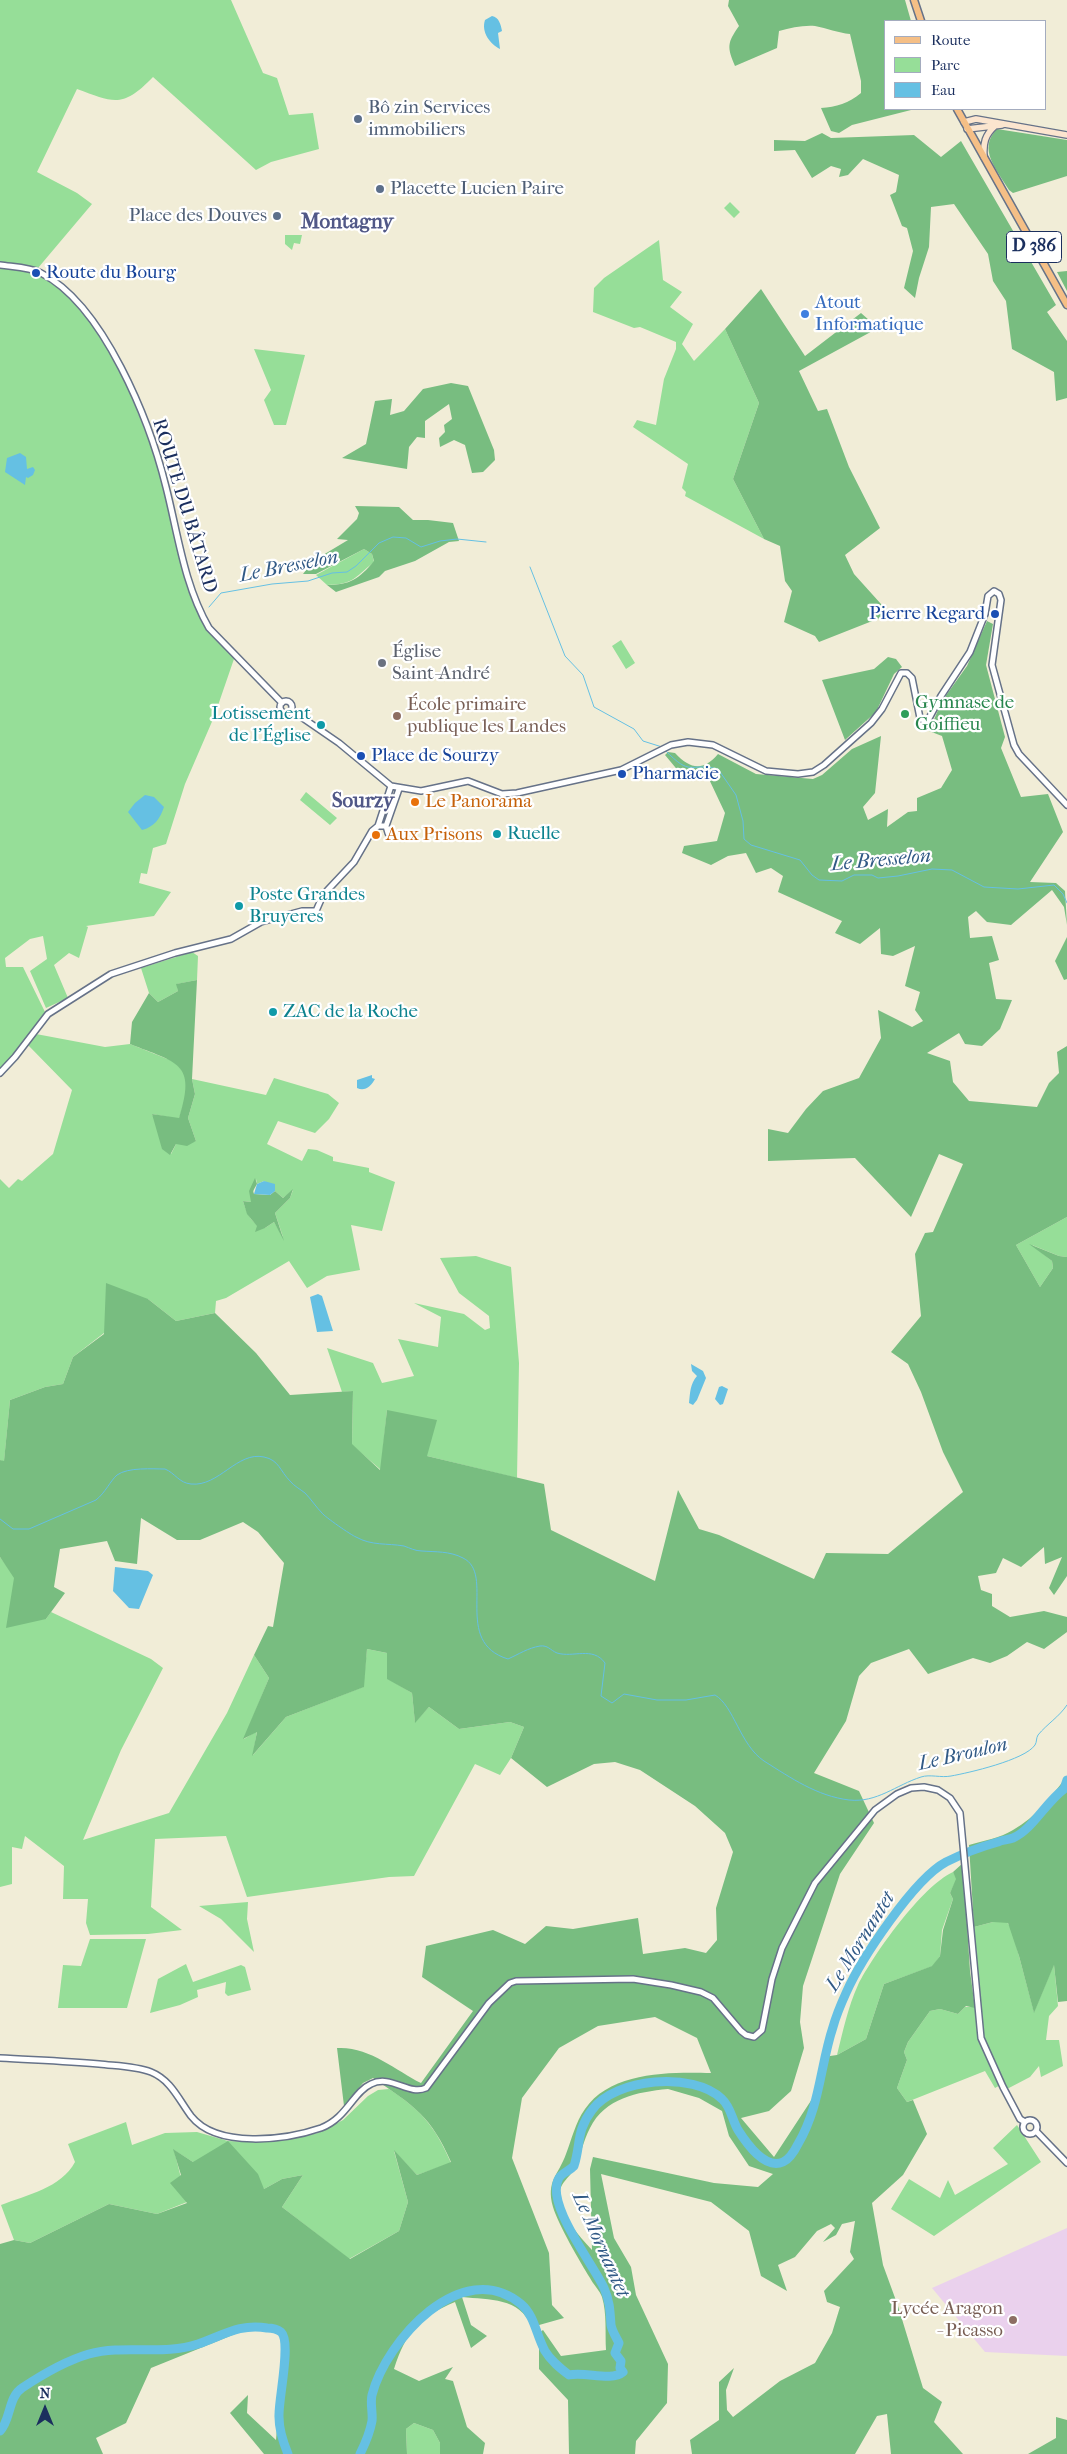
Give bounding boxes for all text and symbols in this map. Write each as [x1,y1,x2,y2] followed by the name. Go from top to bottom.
[884,20,1047,110] legend
[931,31,970,49] text: Route
[931,56,960,74] text: Parc
[931,81,956,99] text: Eau
[368,97,490,141] place label: Bô zin Services immobiliers
[352,113,364,125] marker: Bô zin Services immobiliers
[390,178,564,200] place label: Placette Lucien Paire
[374,183,386,195] marker: Placette Lucien Paire
[129,205,267,227] place label: Place des Douves
[271,210,283,222] marker: Place des Douves
[301,210,393,236] district label: Montagny
[1006,232,1062,262] road number: D 386
[46,262,176,284] place label: Route du Bourg
[30,267,42,279] marker: Route du Bourg
[815,292,924,336] place label: Atout Informatique
[799,308,811,320] marker: Atout Informatique
[147,416,221,596] street label: ROUTE DU BÂTARD
[238,546,340,588] water label: Le Bresselon
[869,603,985,625] place label: Pierre Regard
[989,608,1001,620] marker: Pierre Regard
[392,641,490,685] place label: Église Saint-André
[376,657,388,669] marker: Église Saint-André
[915,692,1014,736] place label: Gymnase de Goiffieu
[407,694,566,738] place label: École primaire publique les Landes
[211,703,311,747] place label: Lotissement de l'Église
[899,708,911,720] marker: Gymnase de Goiffieu
[391,710,403,722] marker: École primaire publique les Landes
[315,719,327,731] marker: Lotissement de l'Église
[371,745,499,767] place label: Place de Sourzy
[355,750,367,762] marker: Place de Sourzy
[632,763,719,785] place label: Pharmacie
[616,768,628,780] marker: Pharmacie
[332,789,394,815] district label: Sourzy
[425,791,532,813] place label: Le Panorama
[409,796,421,808] marker: Le Panorama
[507,823,560,845] place label: Ruelle
[386,824,483,846] place label: Aux Prisons
[491,828,503,840] marker: Ruelle
[370,829,382,841] marker: Aux Prisons
[830,845,932,877] water label: Le Bresselon
[249,884,365,928] place label: Poste Grandes Bruyeres
[233,900,245,912] marker: Poste Grandes Bruyeres
[283,1001,418,1023] place label: ZAC de la Roche
[267,1006,279,1018] marker: ZAC de la Roche
[916,1733,1010,1777] water label: Le Broulon
[821,1888,901,1996] water label: Le Mornantet
[566,2189,634,2301] water label: Le Mornantet
[891,2298,1003,2342] place label: Lycée Aragon - Picasso
[1007,2314,1019,2326] marker: Lycée Aragon - Picasso
[20,2384,70,2434] north arrow
[40,2385,50,2402] text: N

